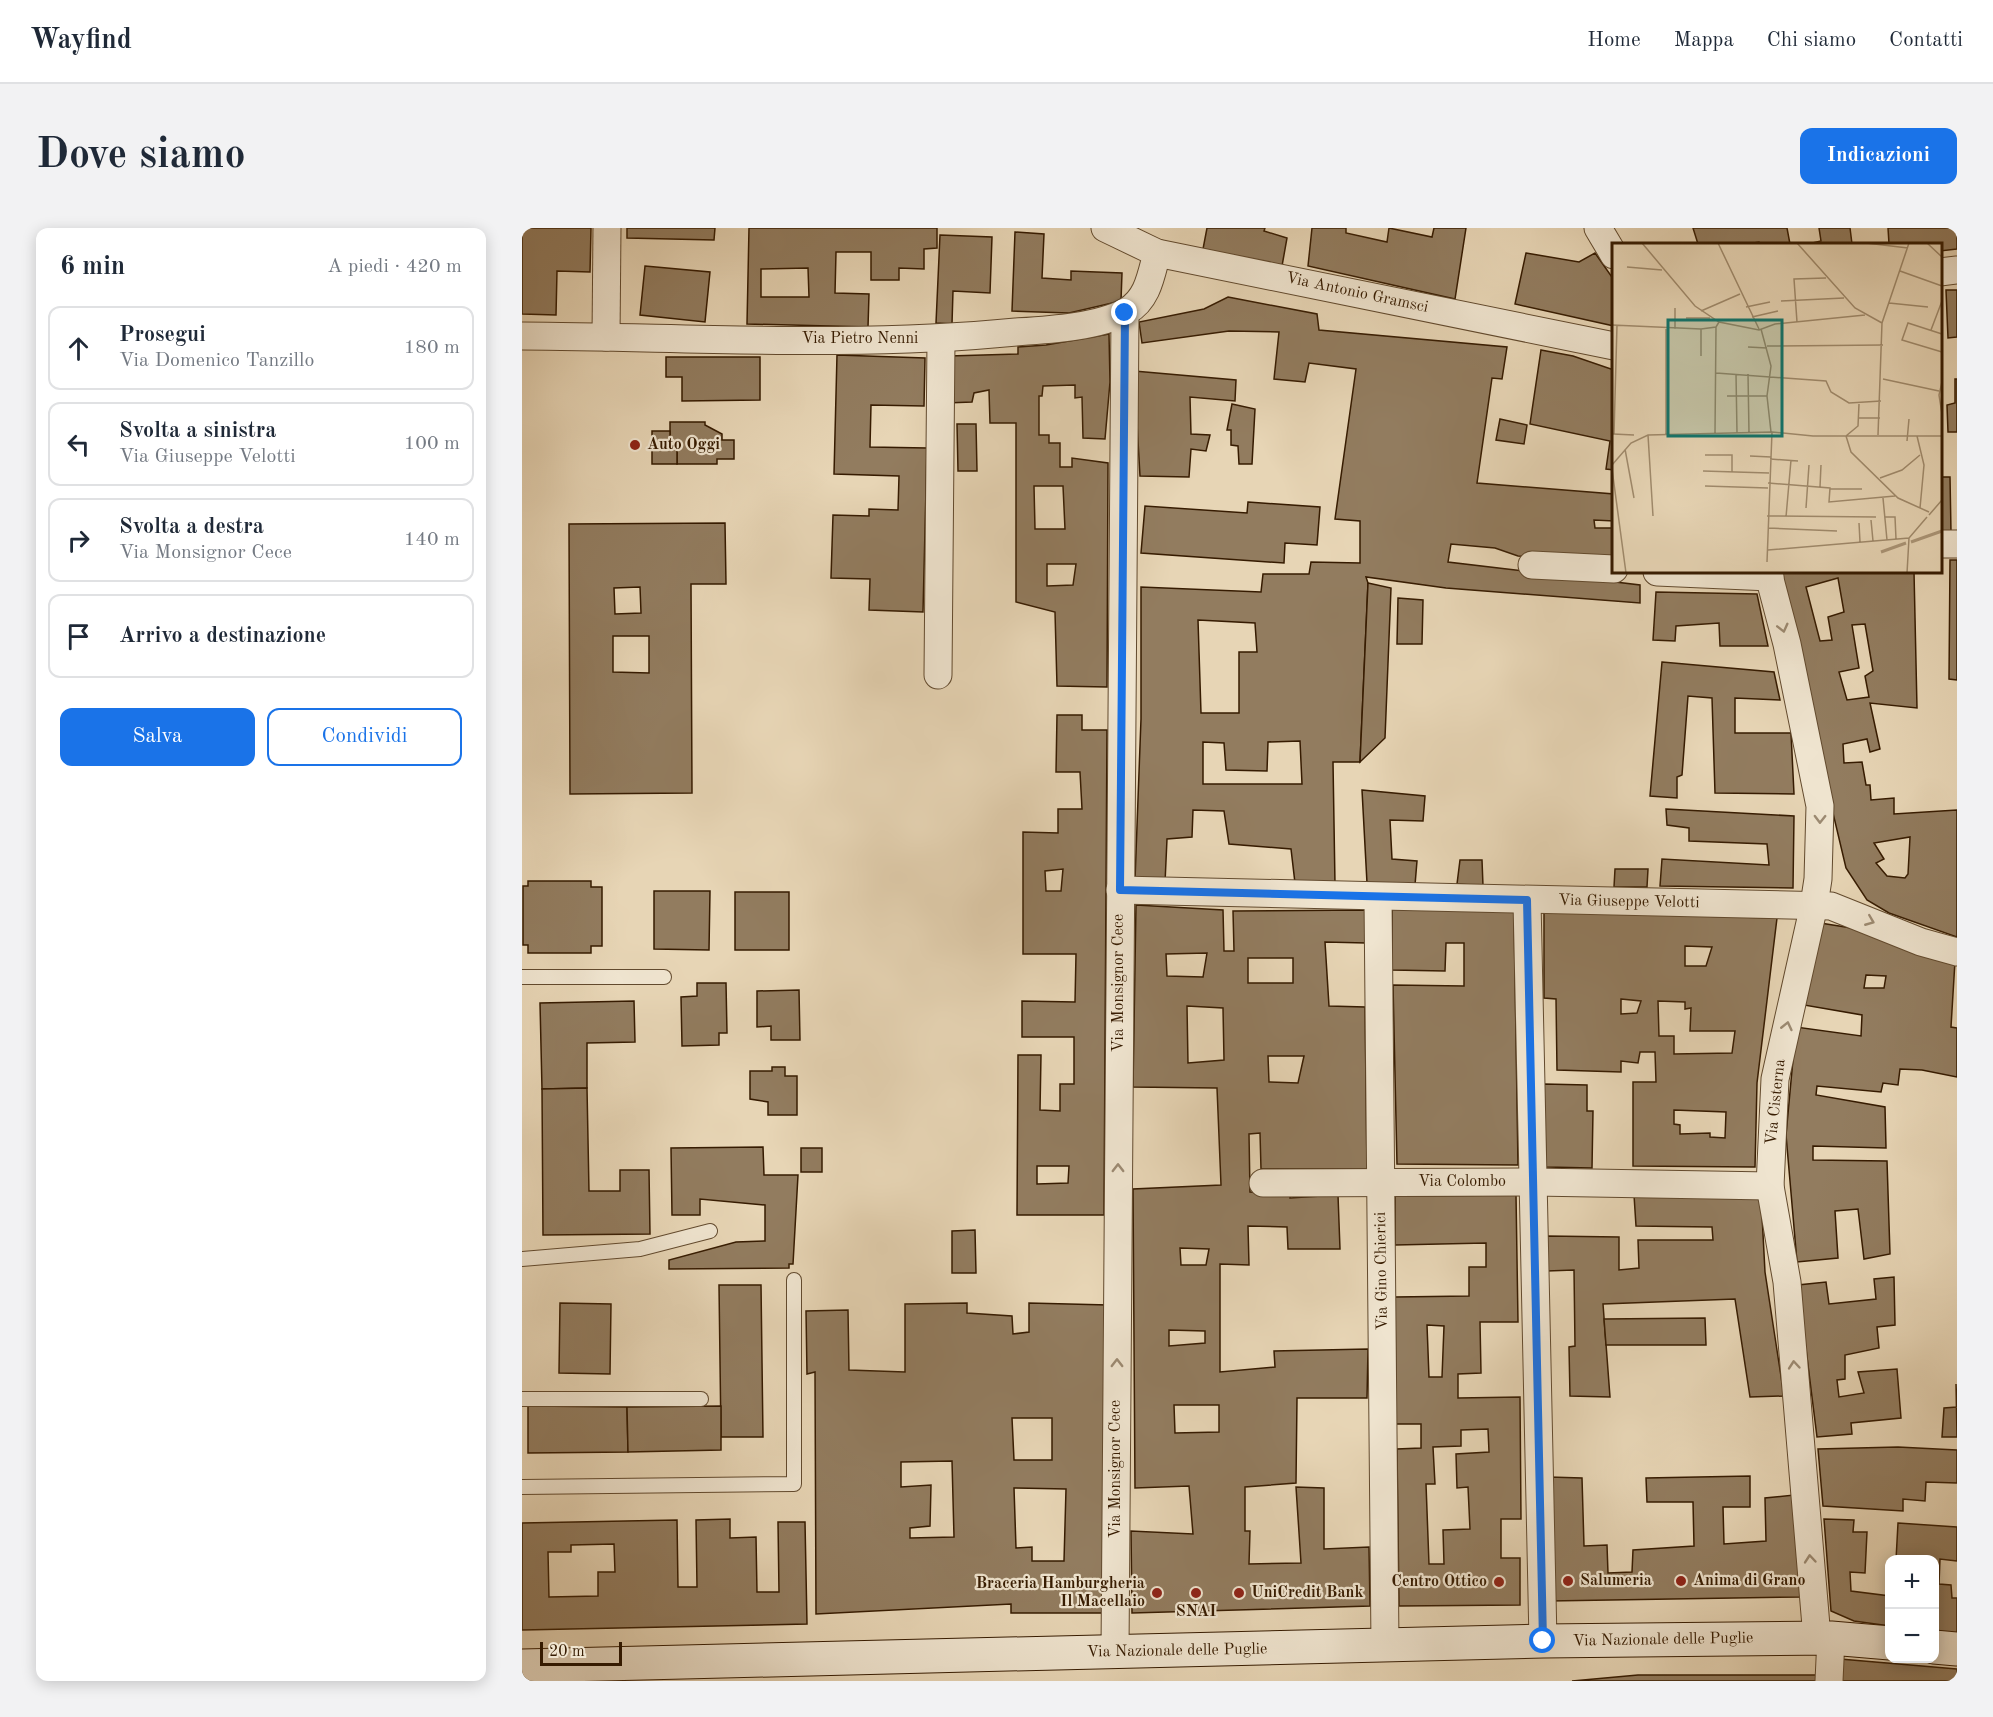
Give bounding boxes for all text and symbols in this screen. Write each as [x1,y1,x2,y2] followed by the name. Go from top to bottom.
[30,27,132,55] text: Wayfind
[1587,30,1641,51] text: Home
[1674,30,1734,51] text: Mappa
[1767,30,1856,51] text: Chi siamo
[1889,30,1963,51] text: Contatti
[1800,128,1957,184] button: Indicazioni
[36,135,246,177] text: Dove siamo
[1612,243,1942,573] inset map
[60,254,125,280] text: 6 min
[327,257,462,277] text: A piedi · 420 m
[1284,270,1430,316] street label: Via Antonio Gramsci
[1111,299,1137,325] route end
[119,324,206,346] text: Prosegui
[802,331,918,347] street label: Via Pietro Nenni
[62,332,95,365] icon: ahead
[404,338,460,358] text: 180 m
[119,351,314,371] text: Via Domenico Tanzillo
[119,420,277,442] text: Svolta a sinistra
[62,428,95,461] icon: left
[404,434,460,454] text: 100 m
[647,437,720,453] place label: Auto Oggi
[628,438,642,452] marker: Auto Oggi
[119,447,296,467] text: Via Giuseppe Velotti
[119,516,264,538] text: Svolta a destra
[62,524,95,557] icon: right
[404,530,460,550] text: 140 m
[119,543,292,563] text: Via Monsignor Cece
[62,620,95,653] icon: arrive
[1776,622,1788,633] one-way arrow
[119,625,326,647] text: Arrivo a destinazione
[60,708,255,766] button: Salva
[267,708,462,766] button: Condividi
[1813,815,1826,824] one-way arrow
[1558,893,1700,911] street label: Via Giuseppe Velotti
[1111,914,1127,1052] street label: Via Monsignor Cece
[1864,914,1875,926] one-way arrow
[1780,1021,1793,1031] one-way arrow
[1764,1058,1788,1146] street label: Via Cisterna
[1112,1163,1124,1172] one-way arrow
[1418,1174,1506,1190] street label: Via Colombo
[1373,1212,1391,1330] street label: Via Gino Chierici
[1111,1358,1123,1367] one-way arrow
[1787,1360,1800,1369] one-way arrow
[1108,1400,1124,1538] street label: Via Monsignor Cece
[1804,1555,1817,1564] one-way arrow
[1885,1555,1939,1663] map controls
[1885,1555,1939,1609] button: +
[1580,1573,1652,1589] place label: Salumeria
[1693,1573,1805,1589] place label: Anima di Grano
[1391,1574,1487,1590] place label: Centro Ottico
[1561,1574,1575,1588] marker: Salumeria
[1674,1574,1688,1588] marker: Anima di Grano
[1492,1575,1506,1589] marker: Centro Ottico
[976,1576,1145,1610] place label: Braceria Hamburgheria Il Macellaio
[1251,1585,1363,1601] place label: UniCredit Bank
[1150,1586,1164,1600] marker: Braceria Hamburgheria Il Macellaio
[1189,1586,1203,1600] marker: SNAI
[1232,1586,1246,1600] marker: UniCredit Bank
[1176,1604,1216,1620] place label: SNAI
[1885,1609,1939,1663] button: −
[1529,1627,1555,1653] route start
[1572,1630,1754,1650] street label: Via Nazionale delle Puglie
[540,1639,622,1666] scale bar
[1086,1641,1268,1661] street label: Via Nazionale delle Puglie
[549,1644,585,1660] text: 20 m

